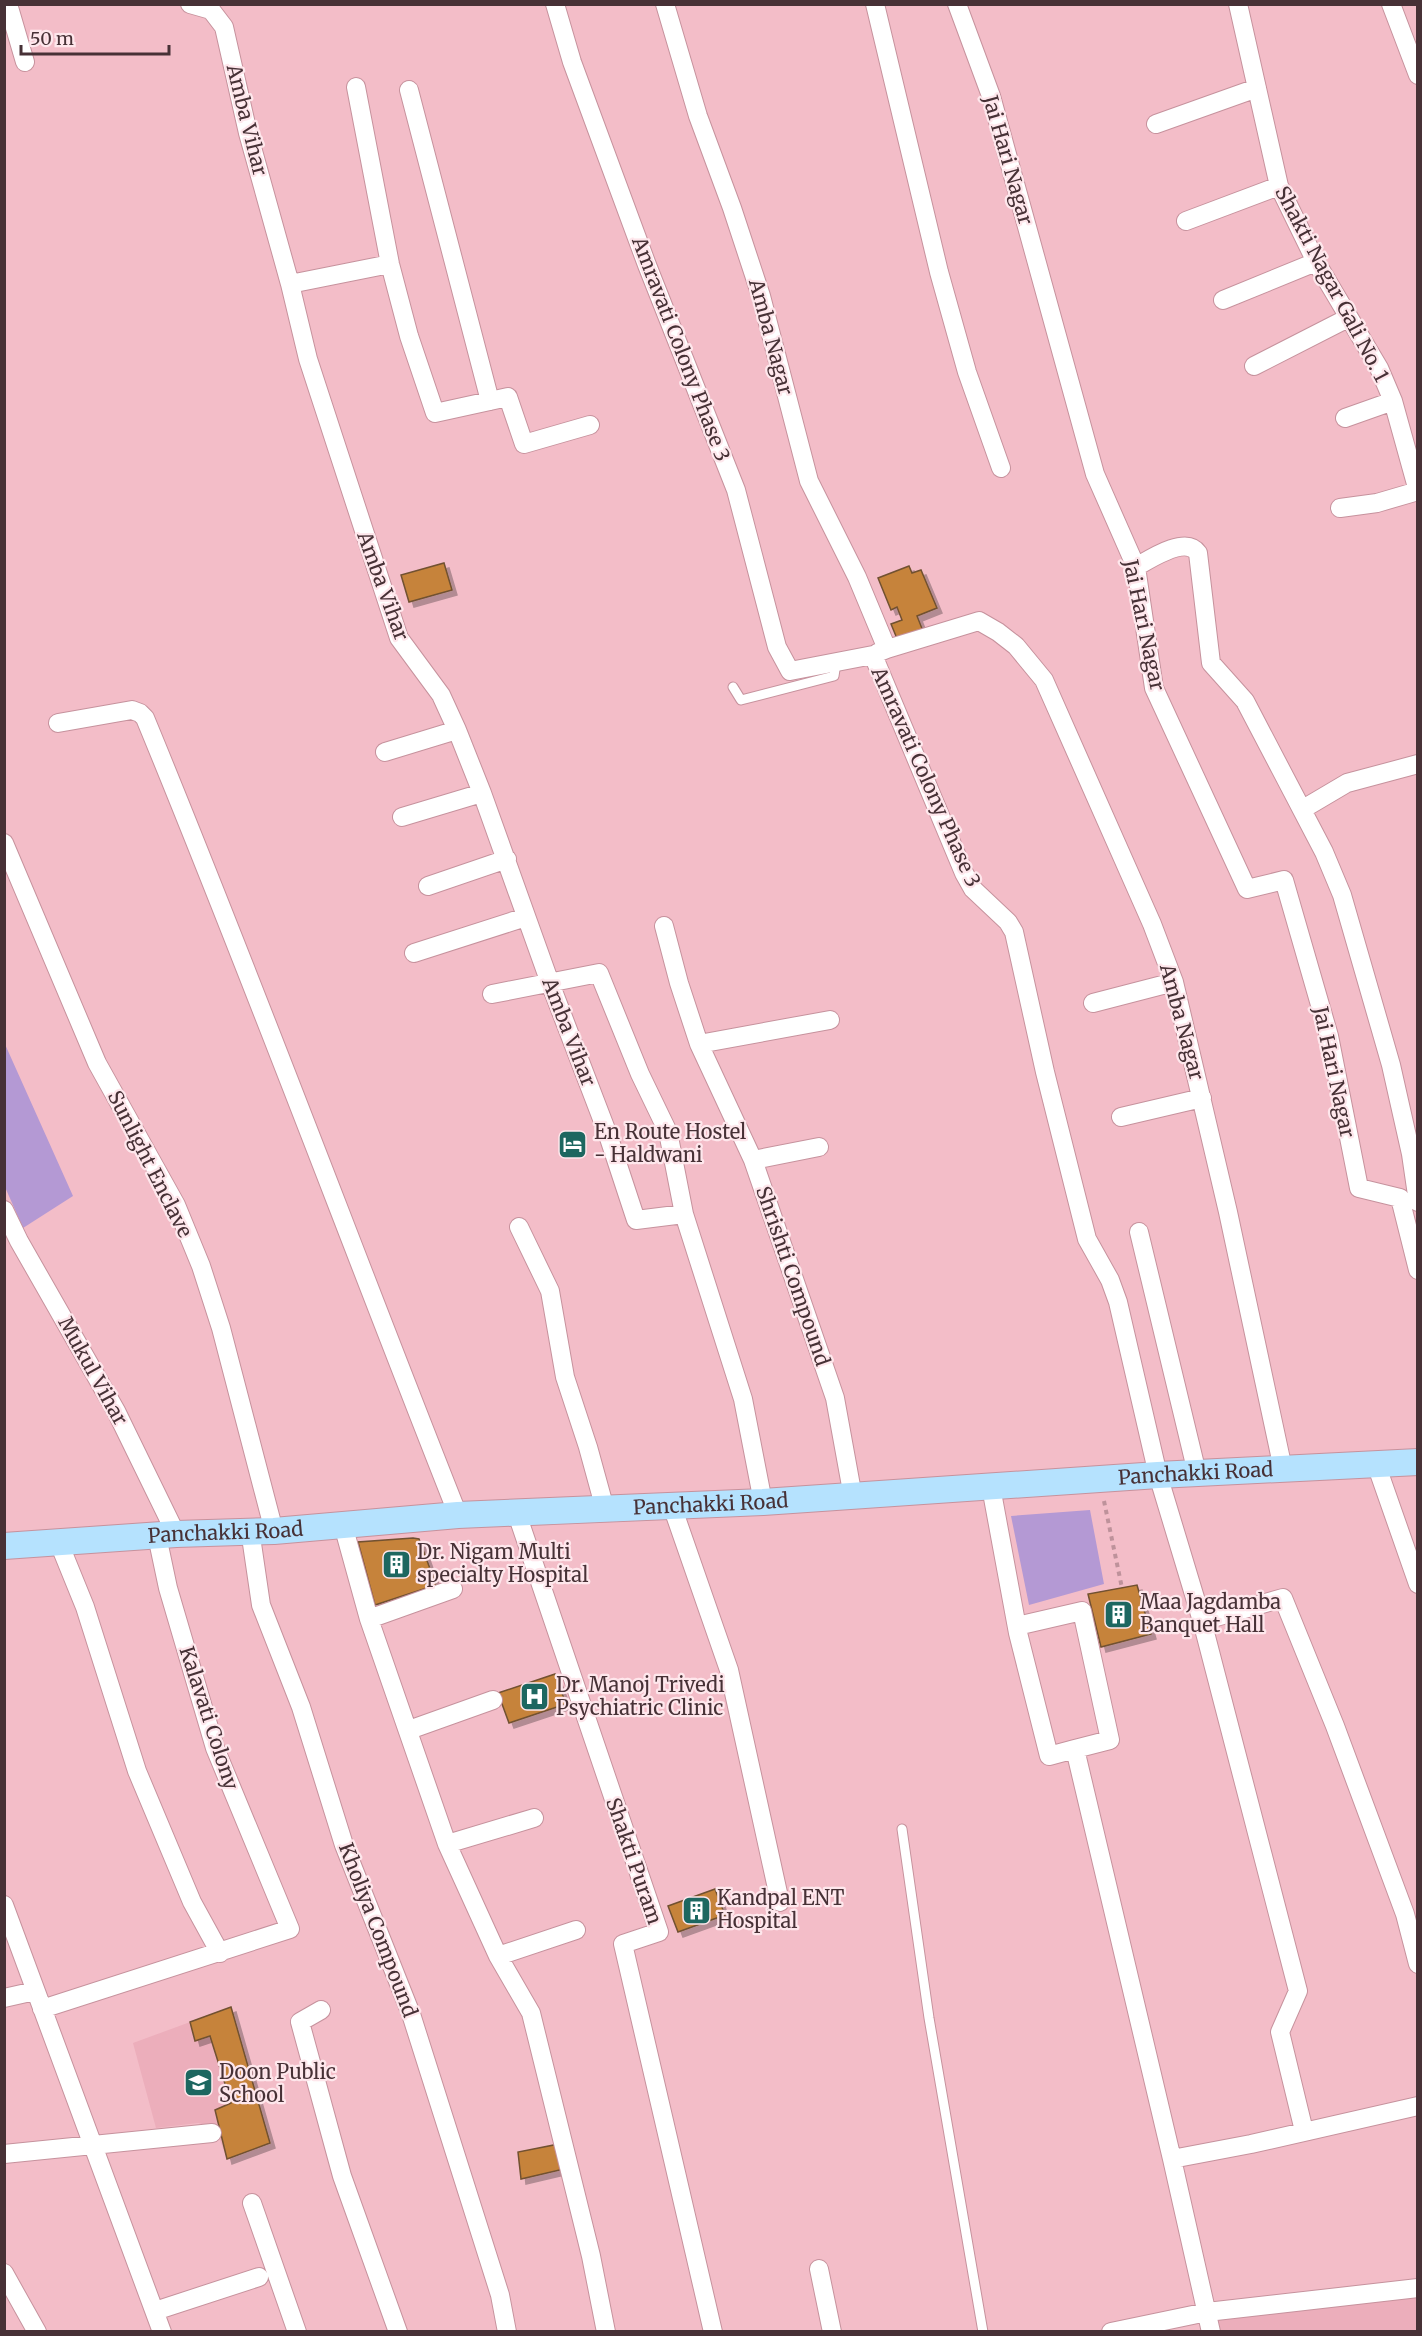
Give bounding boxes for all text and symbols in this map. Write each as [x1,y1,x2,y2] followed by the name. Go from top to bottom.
[21,18,170,56] scale bar
[30,27,74,50] text: 50 m
[221,61,273,178] street label: Amba Vihar
[978,91,1039,227] street label: Jai Hari Nagar
[1270,182,1395,386] street label: Shakti Nagar Gali No. 1
[627,232,736,465] street label: Amravati Colony Phase 3
[744,275,799,398] street label: Amba Nagar
[352,527,415,644] street label: Amba Vihar
[1118,556,1171,693] street label: Jai Hari Nagar
[866,662,986,891] street label: Amravati Colony Phase 3
[1155,960,1210,1083] street label: Amba Nagar
[537,973,602,1089] street label: Amba Vihar
[1308,1003,1361,1140] street label: Jai Hari Nagar
[103,1086,198,1241] street label: Sunlight Enclave
[594,1119,746,1167] place label: En Route Hostel - Haldwani
[557,1128,589,1160] hotel icon: En Route Hostel - Haldwani
[751,1183,836,1369] street label: Shrishti Compound
[53,1312,134,1429] street label: Mukul Vihar
[1117,1456,1274,1490] street label: Panchakki Road
[632,1487,789,1520] street label: Panchakki Road
[147,1516,304,1548] street label: Panchakki Road
[417,1539,588,1587] place label: Dr. Nigam Multi specialty Hospital
[380,1548,412,1580] building icon: Dr. Nigam Multi specialty Hospital
[1140,1589,1281,1637] place label: Maa Jagdamba Banquet Hall
[1103,1598,1135,1630] building icon: Maa Jagdamba Banquet Hall
[175,1643,245,1793] street label: Kalavati Colony
[556,1672,725,1720] place label: Dr. Manoj Trivedi Psychiatric Clinic
[519,1681,551,1713] hospital icon: Dr. Manoj Trivedi Psychiatric Clinic
[601,1794,668,1928] street label: Shakti Puram
[334,1839,423,2020] street label: Kholiya Compound
[717,1885,844,1933] place label: Kandpal ENT Hospital
[680,1894,712,1926] building icon: Kandpal ENT Hospital
[219,2059,336,2107] place label: Doon Public School
[182,2067,214,2099] school or university icon: Doon Public School

